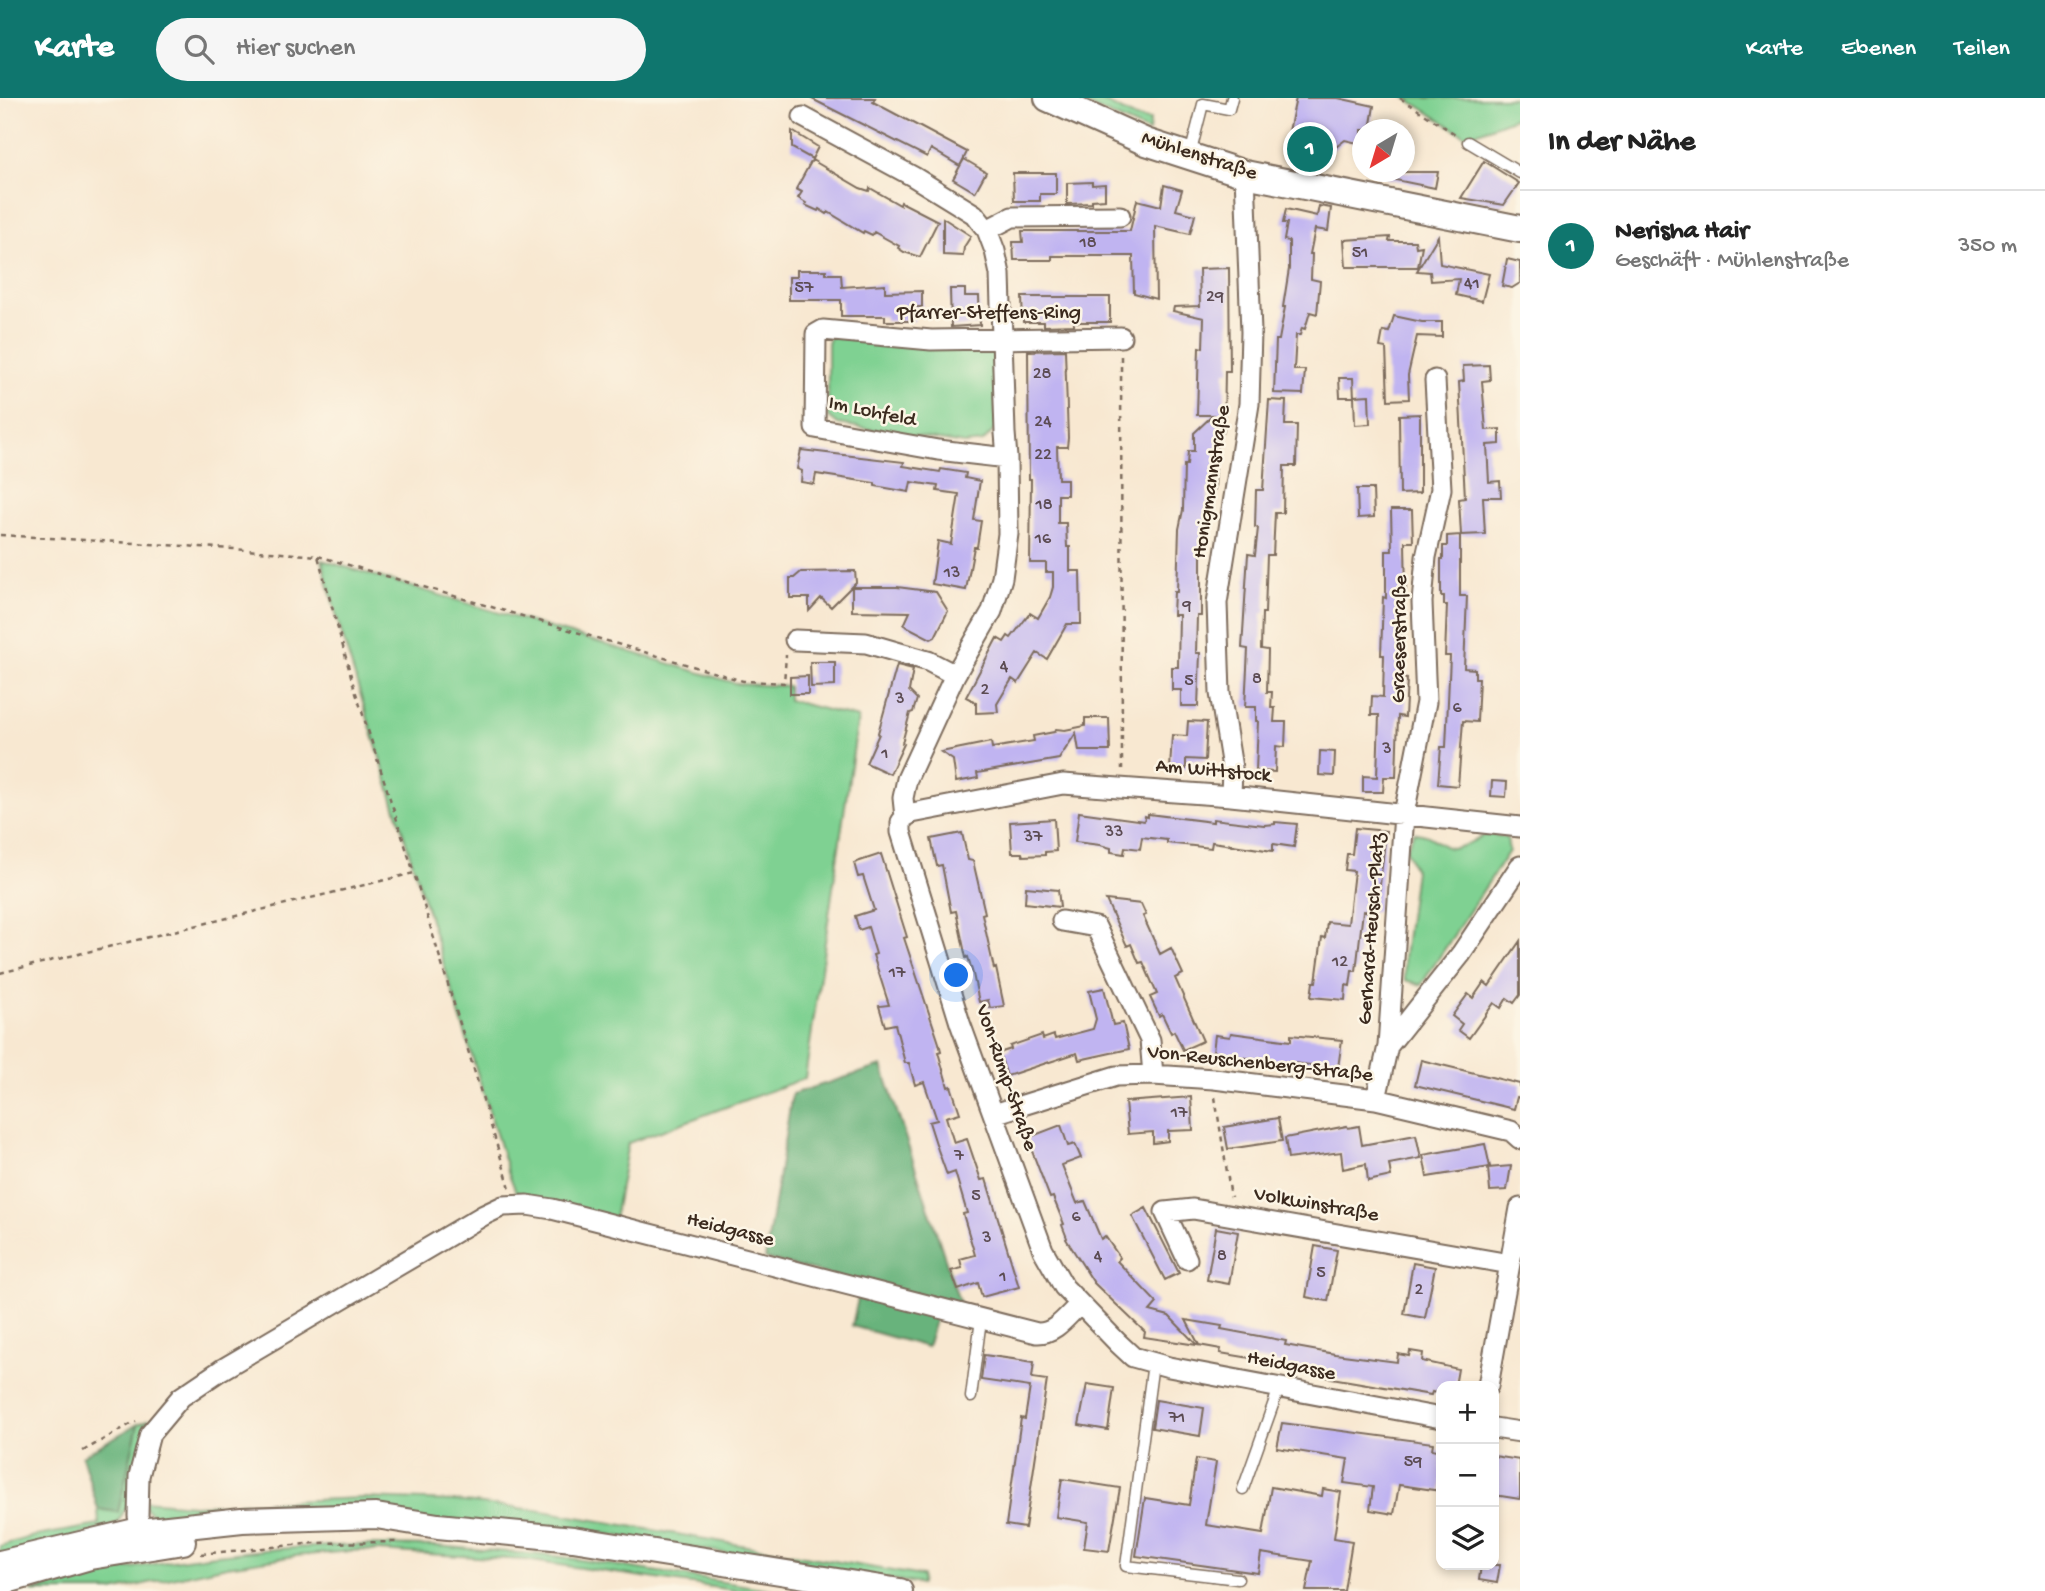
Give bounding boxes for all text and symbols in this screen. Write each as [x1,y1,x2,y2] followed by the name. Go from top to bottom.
[156,18,646,81] search box
[35,30,114,68] text: Karte
[180,30,218,68] icon: search
[236,34,355,65] text: Hier suchen
[1746,35,1803,64] text: Karte
[1841,35,1916,64] text: Ebenen
[1954,35,2010,64] text: Teilen
[1352,119,1415,182] north arrow
[1287,123,1333,175] pin: 1
[1548,126,1695,161] text: In der Nähe
[1138,127,1261,188] street label: Mühlenstraße
[1615,217,1748,248] text: Nerisha Hair
[1078,233,1097,254] house number: 18
[1566,233,1576,260] text: 1
[1958,233,2017,260] text: 350 m
[1352,243,1368,264] house number: 51
[1615,248,1849,275] text: Geschäft · Mühlenstraße
[1464,274,1480,295] house number: 41
[795,278,814,299] house number: 57
[1206,287,1224,308] house number: 29
[896,302,1081,327] street label: Pfarrer-Steffens-Ring
[1033,364,1051,385] house number: 28
[826,392,920,435] street label: Im Lohfeld
[1189,402,1238,560] street label: Honigmannstraße
[1034,412,1052,433] house number: 24
[1034,445,1052,466] house number: 22
[1034,495,1053,516] house number: 18
[1034,529,1052,550] house number: 16
[943,563,960,584] house number: 13
[1387,574,1415,703] street label: Graeserstraße
[1181,596,1192,617] house number: 9
[1000,657,1009,678] house number: 4
[1252,669,1262,690] house number: 8
[1184,671,1194,692] house number: 5
[981,680,990,701] house number: 2
[894,689,905,710] house number: 3
[1452,698,1462,719] house number: 6
[1381,739,1392,760] house number: 3
[880,744,889,765] house number: 1
[1154,755,1274,790] street label: Am Wittstock
[1104,822,1123,843] house number: 33
[1023,827,1043,848] house number: 37
[1354,832,1392,1026] street label: Gerhard-Heusch-Platz
[1331,952,1348,973] house number: 12
[939,958,973,992] your location
[888,963,906,984] house number: 17
[968,1001,1042,1155] street label: Von-Rump-Straße
[1145,1041,1375,1089] street label: Von-Reuschenberg-Straße
[1170,1103,1188,1124] house number: 17
[953,1146,964,1167] house number: 7
[1251,1183,1382,1229] street label: Volkwinstraße
[971,1186,981,1207] house number: 5
[1071,1207,1081,1228] house number: 6
[684,1208,778,1254] street label: Heidgasse
[981,1228,992,1249] house number: 3
[1217,1246,1227,1267] house number: 8
[1094,1247,1103,1268] house number: 4
[1316,1263,1326,1284] house number: 5
[998,1267,1007,1288] house number: 1
[1415,1280,1424,1301] house number: 2
[1245,1346,1338,1388] street label: Heidgasse
[1436,1381,1499,1570] map controls
[1436,1381,1499,1444] button: +
[1168,1408,1185,1429] house number: 71
[1436,1444,1499,1507] button: −
[1404,1452,1422,1473] house number: 59
[1436,1507,1499,1570] button: layers

